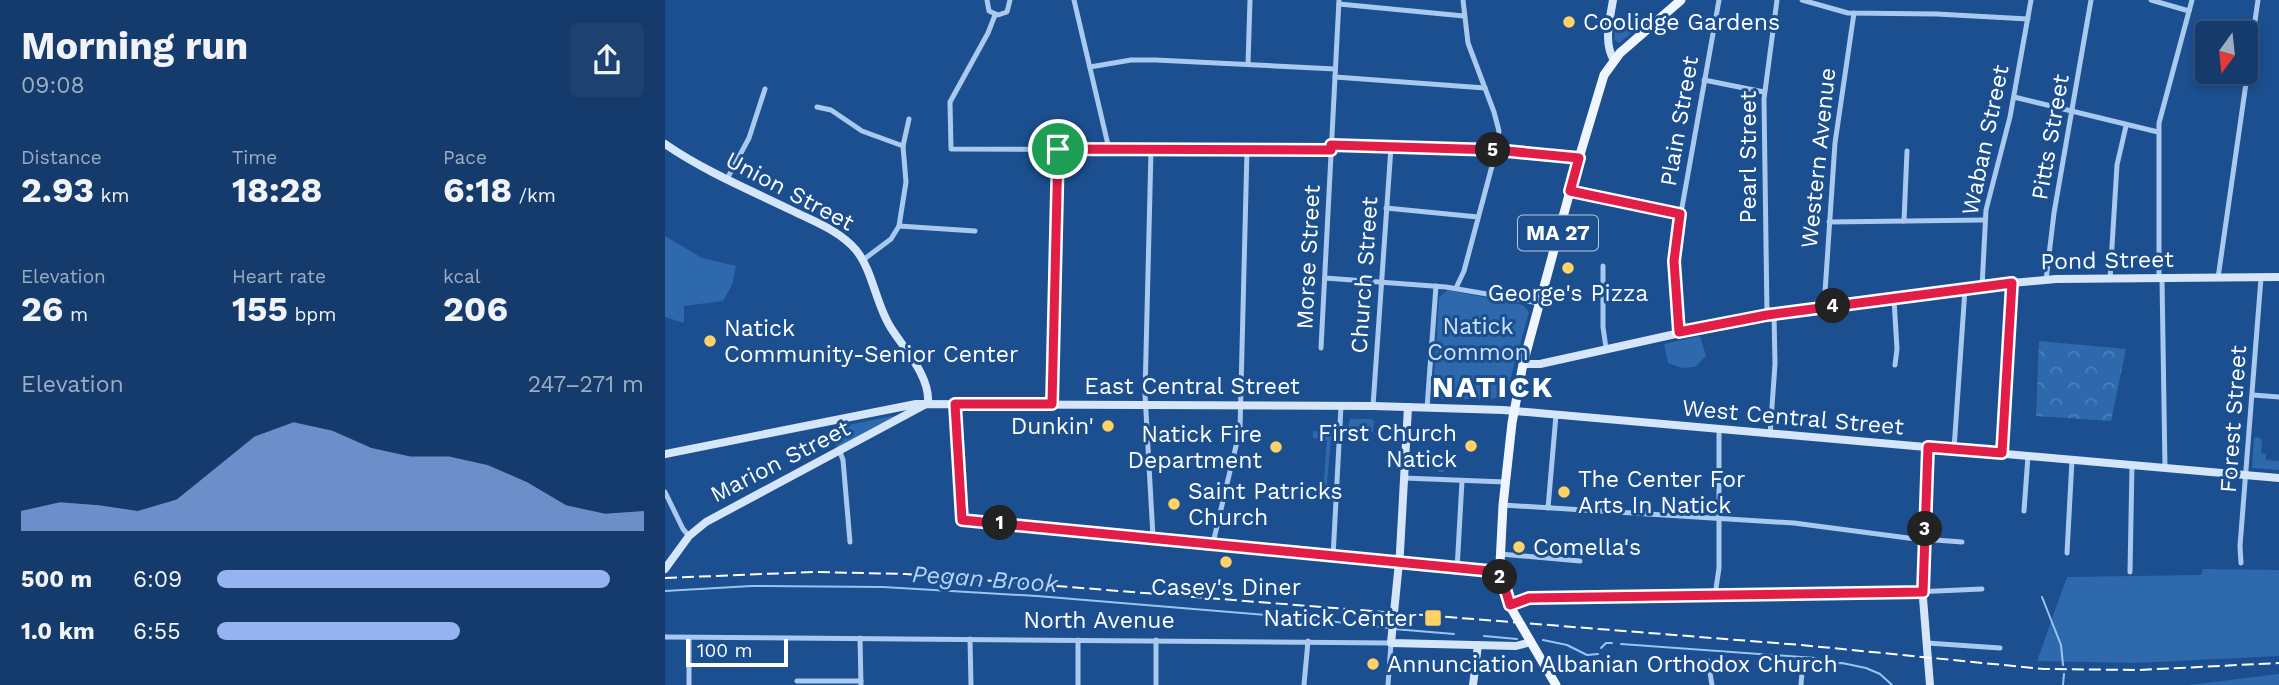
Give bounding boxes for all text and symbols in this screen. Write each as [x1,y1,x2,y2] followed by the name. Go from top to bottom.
[1583,9,1780,36] place label: Coolidge Gardens
[1561,14,1577,30] marker: Coolidge Gardens
[2195,21,2257,84] north arrow
[2195,21,2258,84] map controls
[570,23,644,97] button: share
[21,24,248,68] text: Morning run
[1655,54,1704,188] street label: Plain Street
[1956,62,2015,218] street label: Waban Street
[1796,66,1841,250] street label: Western Avenue
[21,72,85,99] text: 09:08
[2026,72,2075,202] street label: Pitts Street
[1735,90,1762,223] street label: Pearl Street
[1028,119,1088,179] pin
[1039,130,1077,168] icon: arrive
[1475,132,1511,168] pin: 5
[1487,138,1498,161] text: 5
[21,146,102,169] text: Distance
[232,146,277,169] text: Time
[443,146,487,169] text: Pace
[721,146,859,237] street label: Union Street
[21,169,94,211] text: 2.93
[232,169,322,211] text: 18:28
[443,169,512,211] text: 6:18
[94,184,129,207] text: km
[512,184,556,207] text: /km
[1291,184,1326,330] street label: Morse Street
[1346,195,1383,354] street label: Church Street
[1518,216,1598,250] road number: MA 27
[2040,246,2174,275] street label: Pond Street
[1560,260,1576,276] marker: George's Pizza
[21,265,106,288] text: Elevation
[232,265,326,288] text: Heart rate
[443,265,481,288] text: kcal
[1488,280,1648,307] place label: George's Pizza
[21,288,63,330] text: 26
[232,288,288,330] text: 155
[443,288,508,330] text: 206
[1815,288,1851,324] pin: 4
[1826,294,1839,317] text: 4
[63,303,88,326] text: m
[288,303,336,326] text: bpm
[1427,313,1529,366] park label: Natick Common
[724,315,1018,368] place label: Natick Community-Senior Center
[702,333,718,349] marker: Natick Community-Senior Center
[2215,344,2252,494] street label: Forest Street
[1432,369,1554,404] district label: NATICK
[21,371,124,398] text: Elevation
[528,371,644,398] text: 247–271 m
[1084,373,1300,400] street label: East Central Street
[1681,394,1905,441] street label: West Central Street
[1011,413,1094,440] place label: Dunkin'
[706,414,855,508] street label: Marion Street
[1100,418,1116,434] marker: Dunkin'
[1318,420,1457,473] place label: First Church Natick
[1127,421,1262,474] place label: Natick Fire Department
[1463,438,1479,454] marker: First Church Natick
[1268,439,1284,455] marker: Natick Fire Department
[1578,466,1745,519] place label: The Center For Arts In Natick
[1188,478,1343,531] place label: Saint Patricks Church
[1556,484,1572,500] marker: The Center For Arts In Natick
[1166,496,1182,512] marker: Saint Patricks Church
[983,505,1017,540] pin: 1
[995,511,1004,534] text: 1
[1907,512,1943,546] pin: 3
[1919,517,1930,540] text: 3
[1533,534,1641,561] place label: Comella's
[1511,539,1527,555] marker: Comella's
[1218,554,1234,570] marker: Casey's Diner
[911,560,1060,598] water label: Pegan Brook
[1483,560,1517,594] pin: 2
[1494,565,1505,588] text: 2
[21,566,92,593] text: 500 m
[133,566,182,593] text: 6:09
[1151,574,1301,601] place label: Casey's Diner
[1263,605,1417,632] place label: Natick Center
[1023,607,1175,634] street label: North Avenue
[1423,608,1443,628] marker: Natick Center
[21,618,95,645] text: 1.0 km
[133,618,181,645] text: 6:55
[686,636,787,668] scale bar
[697,639,753,662] text: 100 m
[1387,651,1838,678] place label: Annunciation Albanian Orthodox Church
[1365,656,1381,672] marker: Annunciation Albanian Orthodox Church

